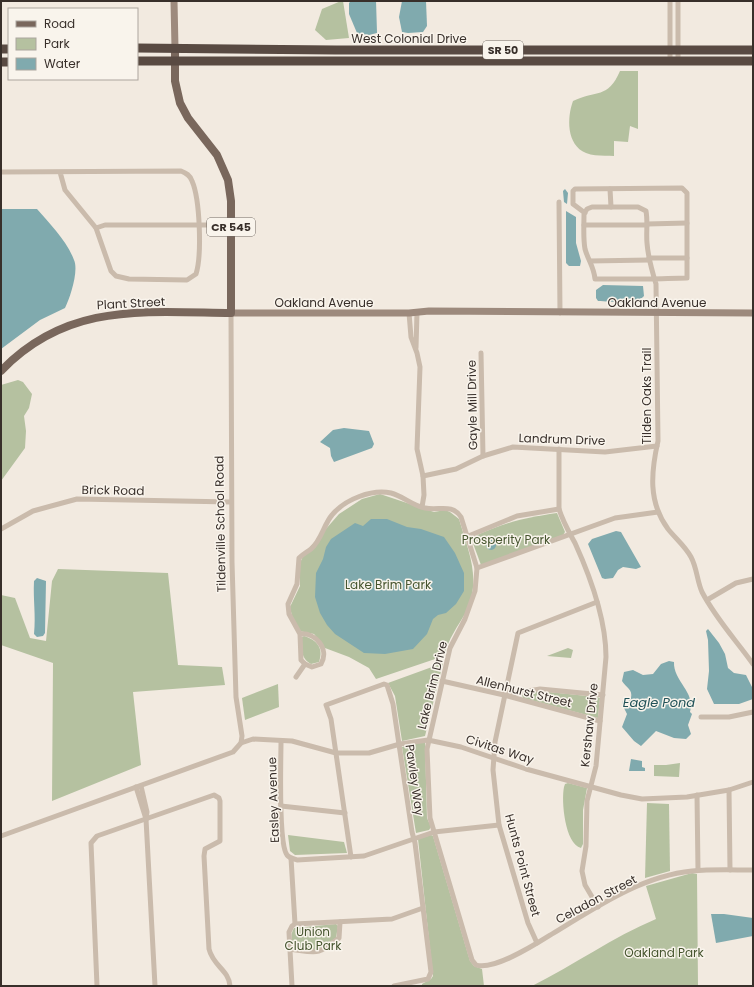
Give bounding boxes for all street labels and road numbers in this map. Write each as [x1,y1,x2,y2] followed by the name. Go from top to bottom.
[351,30,467,47] street label: West Colonial Drive
[483,41,523,59] road number: SR 50
[207,218,255,236] road number: CR 545
[96,293,166,313] street label: Plant Street
[275,294,373,311] street label: Oakland Avenue
[608,294,706,311] street label: Oakland Avenue
[638,347,655,445] street label: Tilden Oaks Trail
[463,360,481,450] street label: Gayle Mill Drive
[518,429,606,449] street label: Landrum Drive
[210,456,230,592] street label: Tildenville School Road
[82,481,144,499] street label: Brick Road
[413,639,451,731] street label: Lake Brim Drive
[474,671,574,711] street label: Allenhurst Street
[576,682,602,768] street label: Kershaw Drive
[464,730,536,768] street label: Civitas Way
[402,743,428,817] street label: Pawley Way
[263,757,283,843] street label: Easley Avenue
[501,812,545,918] street label: Hunts Point Street
[552,870,640,928] street label: Celadon Street

